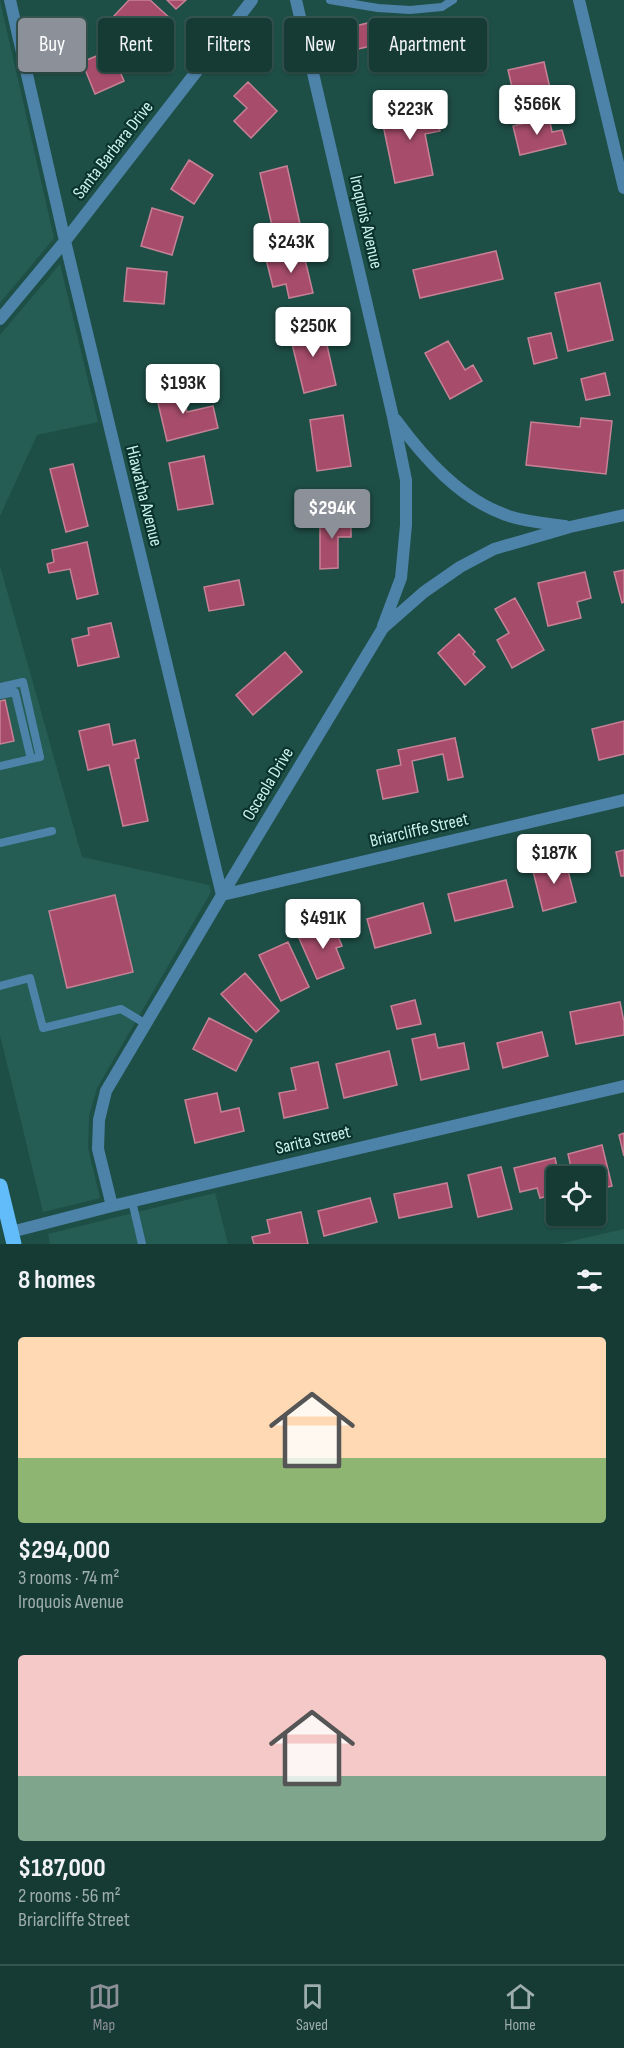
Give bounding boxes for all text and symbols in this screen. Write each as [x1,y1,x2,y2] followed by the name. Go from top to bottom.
[18,18,86,72] chip: Buy
[98,18,174,72] chip: Rent
[186,18,272,72] chip: Filters
[284,18,357,72] chip: New
[369,18,487,72] chip: Apartment
[495,85,579,136] pin: $566K
[368,90,452,141] pin: $223K
[513,92,561,116] text: $566K
[68,97,158,203] street label: Santa Barbara Drive
[387,97,433,121] text: $223K
[345,173,387,271] street label: Iroquois Avenue
[249,223,333,274] pin: $243K
[267,230,315,254] text: $243K
[271,307,355,358] pin: $250K
[289,314,337,338] text: $250K
[141,364,225,415] pin: $193K
[160,371,206,395] text: $193K
[121,443,167,549] street label: Hiawatha Avenue
[290,489,374,540] pin: $294K
[308,496,356,520] text: $294K
[238,744,298,824] street label: Osceola Drive
[368,808,471,852] street label: Briarcliffe Street
[512,834,596,885] pin: $187K
[531,841,577,865] text: $187K
[281,899,365,950] pin: $491K
[300,906,346,930] text: $491K
[273,1121,353,1159] street label: Sarita Street
[546,1166,606,1226] map controls
[546,1166,606,1226] button: locate
[573,1264,606,1297] icon: filters
[18,1265,96,1296] text: 8 homes
[258,1376,366,1484] icon: home
[18,1535,110,1566] text: $294,000
[18,1566,120,1590] text: 3 rooms · 74 m²
[18,1590,124,1614] text: Iroquois Avenue
[258,1694,366,1802] icon: home
[18,1853,106,1884] text: $187,000
[18,1884,121,1908] text: 2 rooms · 56 m²
[18,1908,130,1932] text: Briarcliffe Street
[88,1980,121,2035] tab: Map
[296,1980,329,2035] tab: Saved
[504,1980,537,2035] tab: Home

